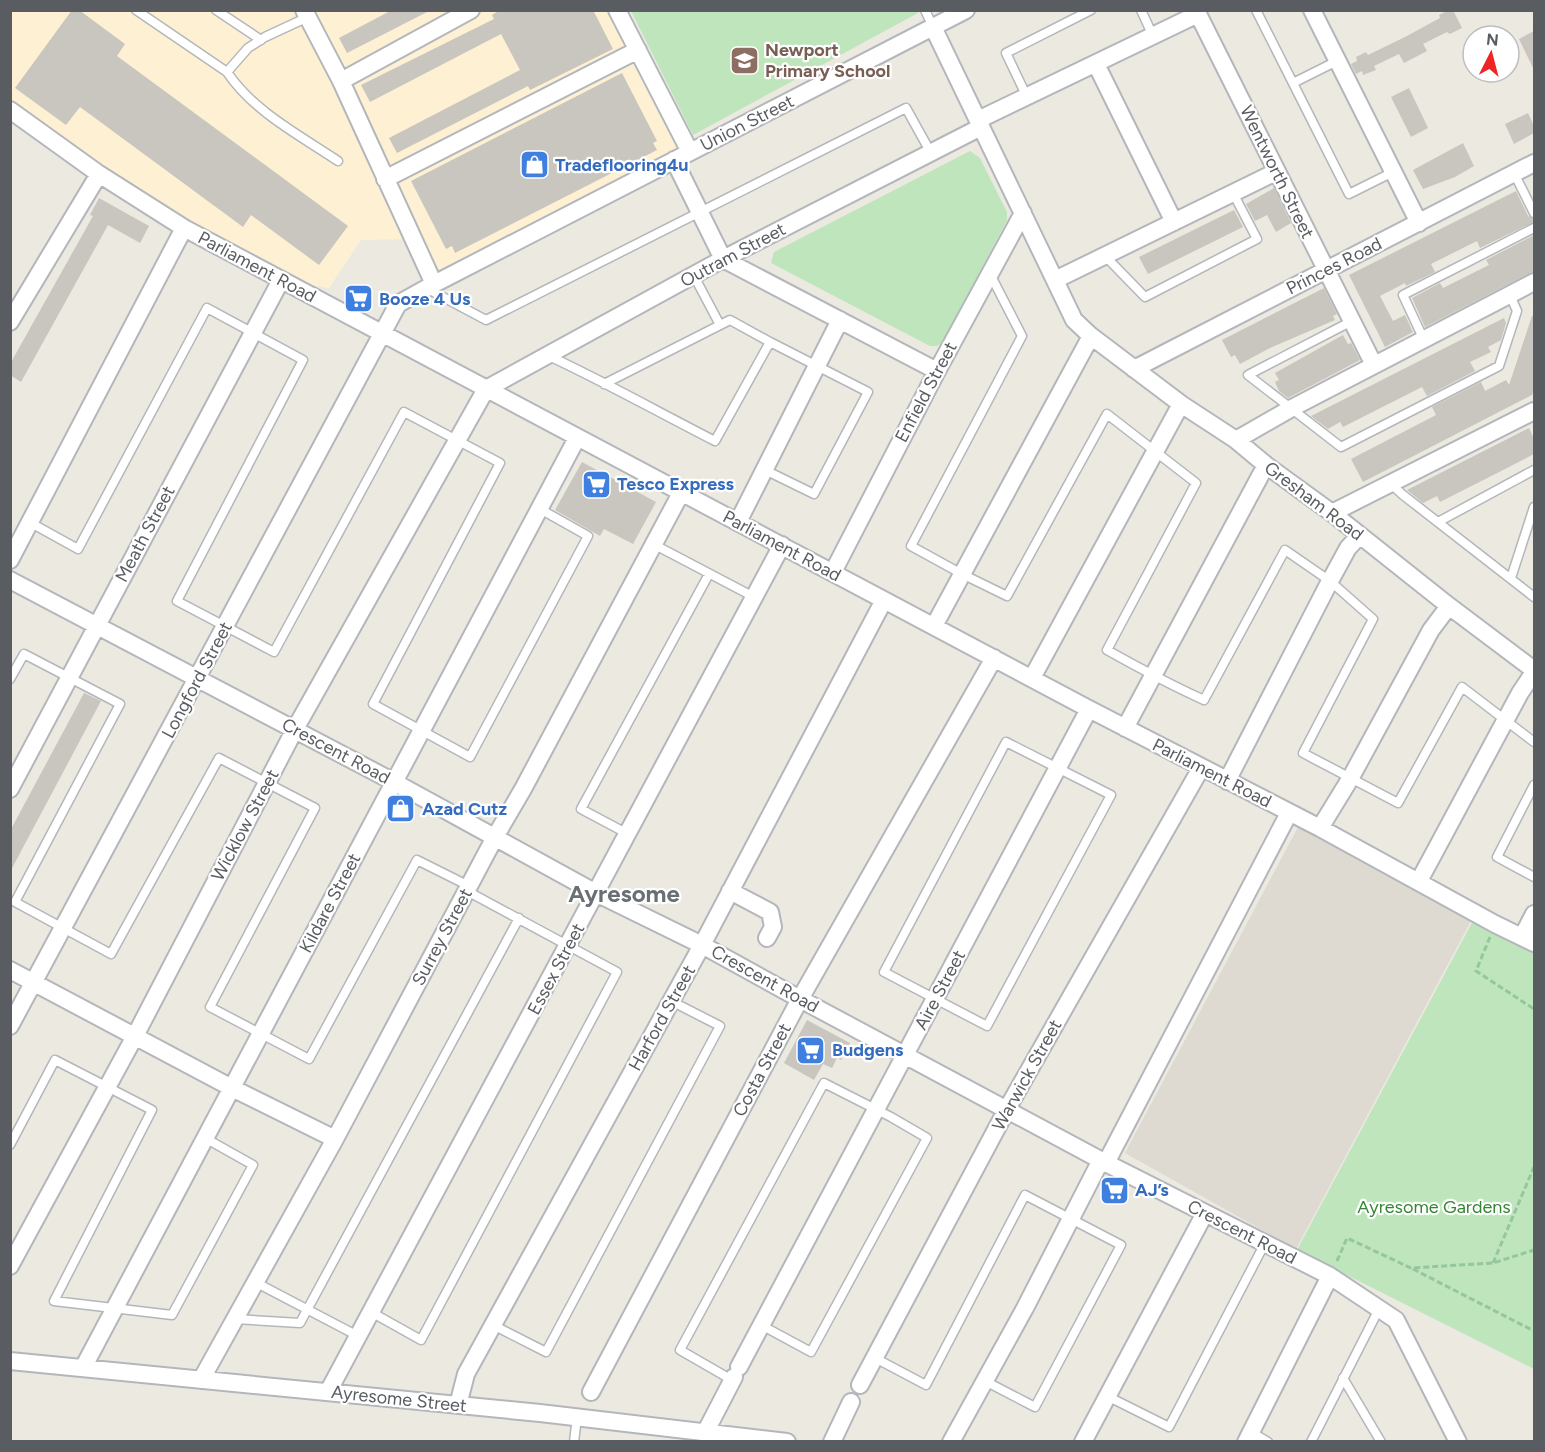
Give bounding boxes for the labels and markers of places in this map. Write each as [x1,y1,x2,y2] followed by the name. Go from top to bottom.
[765,39,890,82] place label: Newport Primary School
[728,44,760,76] school or university icon: Newport Primary School
[518,149,550,181] shop icon: Tradeflooring4u
[555,154,689,176] place label: Tradeflooring4u
[342,283,374,315] supermarket icon: Booze 4 Us
[379,288,471,310] place label: Booze 4 Us
[580,468,612,500] supermarket icon: Tesco Express
[617,473,734,495] place label: Tesco Express
[385,793,417,825] shop icon: Azad Cutz
[422,798,508,820] place label: Azad Cutz
[795,1034,827,1066] supermarket icon: Budgens
[832,1039,904,1061] place label: Budgens
[1098,1174,1130,1206] supermarket icon: AJ’s
[1135,1179,1169,1201] place label: AJ’s

